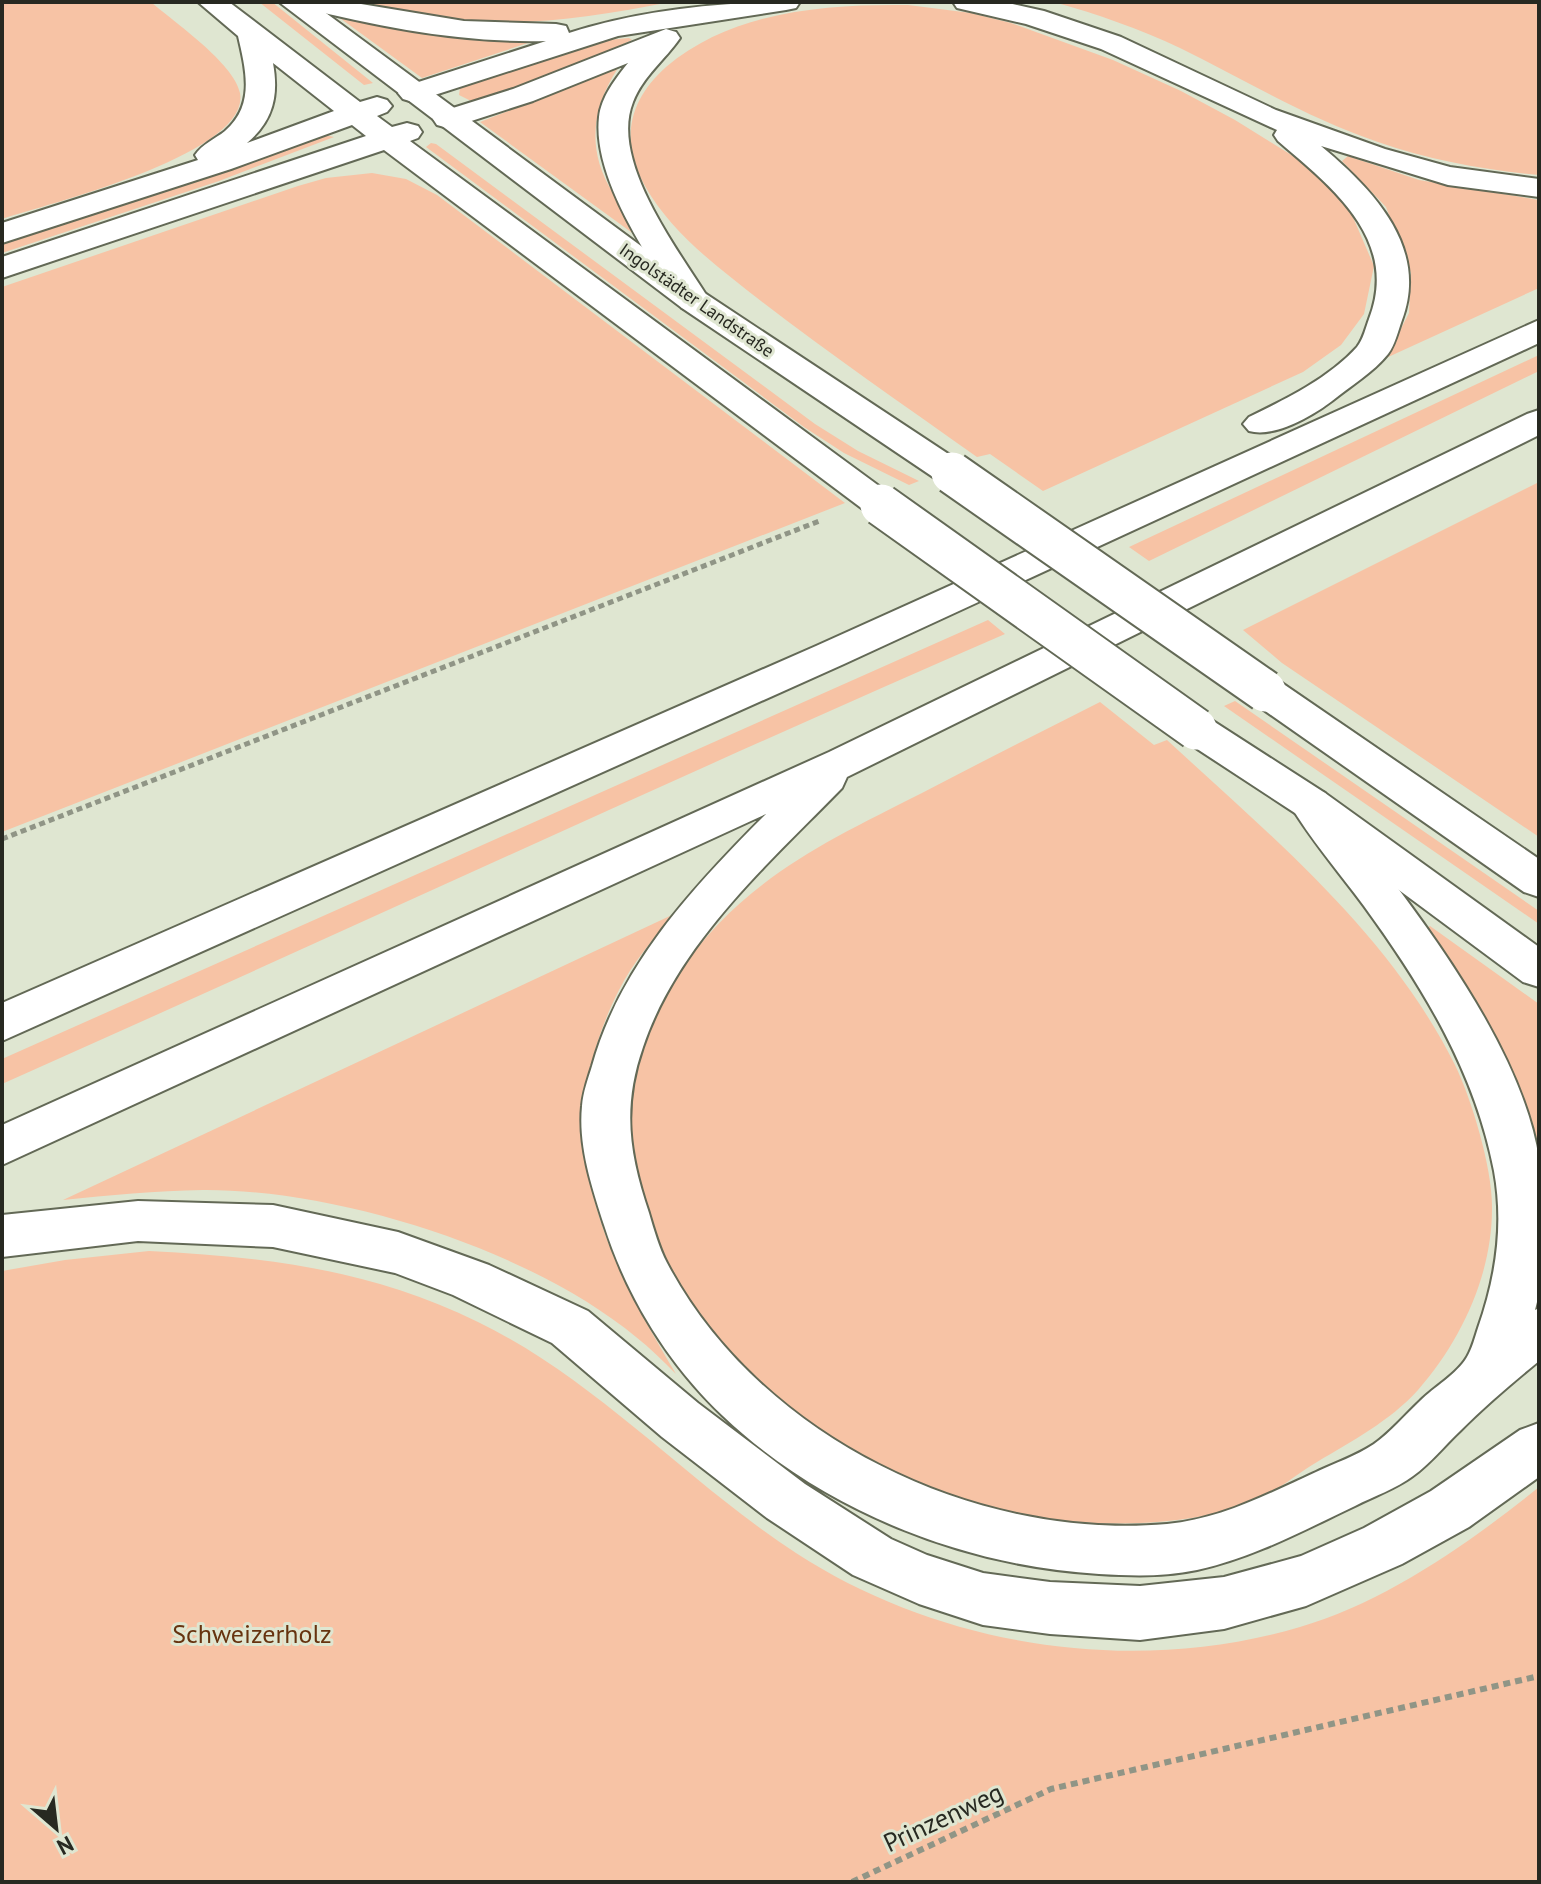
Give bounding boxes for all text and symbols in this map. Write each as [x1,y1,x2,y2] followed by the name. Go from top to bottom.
[615,238,779,362] street label: Ingolstädter Landstraße
[172,1617,332,1650] park label: Schweizerholz
[878,1775,1008,1859] street label: Prinzenweg
[16,1788,96,1868] north arrow
[52,1830,78,1861] text: N

